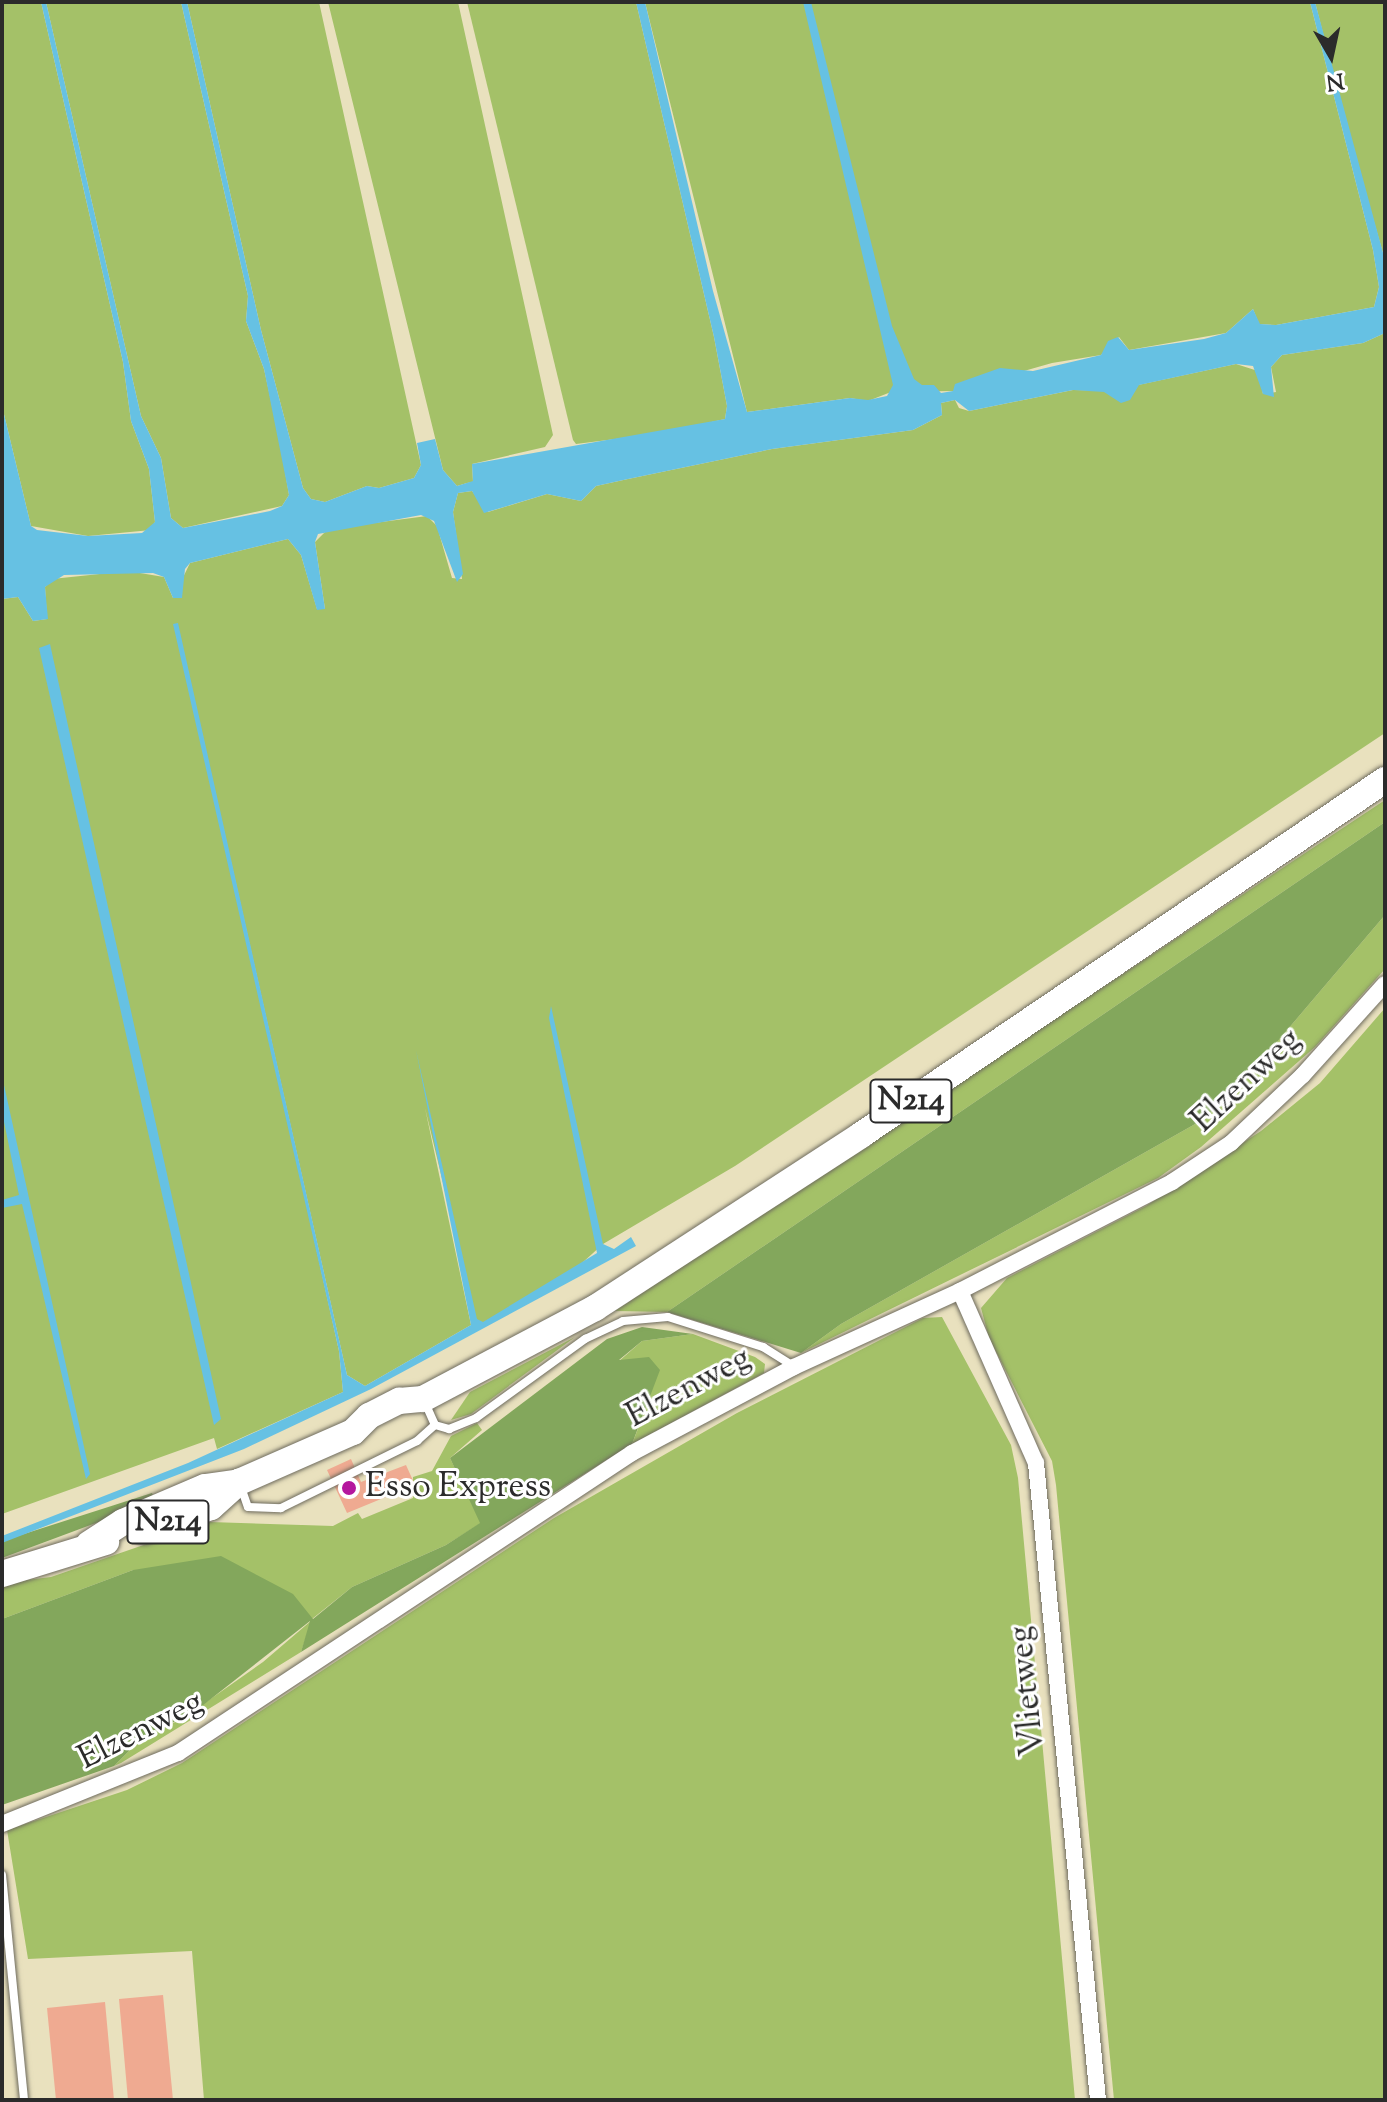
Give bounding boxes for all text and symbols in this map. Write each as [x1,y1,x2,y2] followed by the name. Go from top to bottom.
[1291,16,1371,96] north arrow
[1324,63,1346,97] text: N
[1184,1020,1310,1142] street label: Elzenweg
[869,1073,953,1129] road number: N214
[620,1338,758,1438] street label: Elzenweg
[365,1468,551,1508] place label: Esso Express
[340,1479,358,1497] marker: Esso Express
[126,1494,210,1550] road number: N214
[1001,1624,1055,1758] street label: Vlietweg
[72,1682,210,1780] street label: Elzenweg

